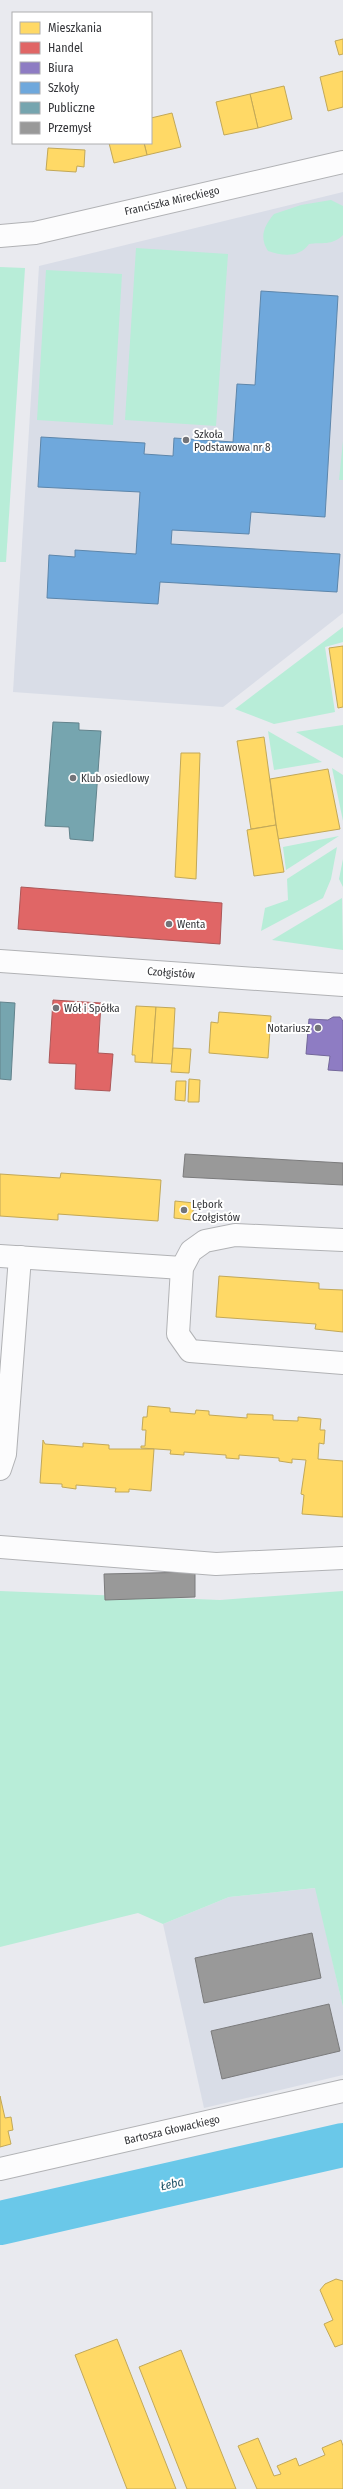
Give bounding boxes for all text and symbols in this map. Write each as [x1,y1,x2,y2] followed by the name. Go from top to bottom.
[12,12,152,144] legend
[48,21,102,35] text: Mieszkania
[48,41,83,55] text: Handel
[48,61,74,75] text: Biura
[48,81,80,95] text: Szkoły
[48,101,95,115] text: Publiczne
[48,121,92,135] text: Przemysł
[123,184,221,218] street label: Franciszka Mireckiego
[194,428,271,454] place label: Szkoła Podstawowa nr 8
[181,435,191,445] marker: Szkoła Podstawowa nr 8
[81,772,149,785] place label: Klub osiedlowy
[68,773,78,783] marker: Klub osiedlowy
[177,918,205,931] place label: Wenta
[164,919,174,929] marker: Wenta
[147,965,195,981] street label: Czołgistów
[64,1002,120,1015] place label: Wół i Spółka
[51,1003,61,1013] marker: Wół i Spółka
[267,1022,311,1035] place label: Notariusz
[313,1023,323,1033] marker: Notariusz
[192,1198,240,1224] place label: Lębork Czołgistów
[179,1205,189,1215] marker: Lębork Czołgistów
[123,2113,221,2147] street label: Bartosza Głowackiego
[159,2175,185,2193] water label: Łeba

